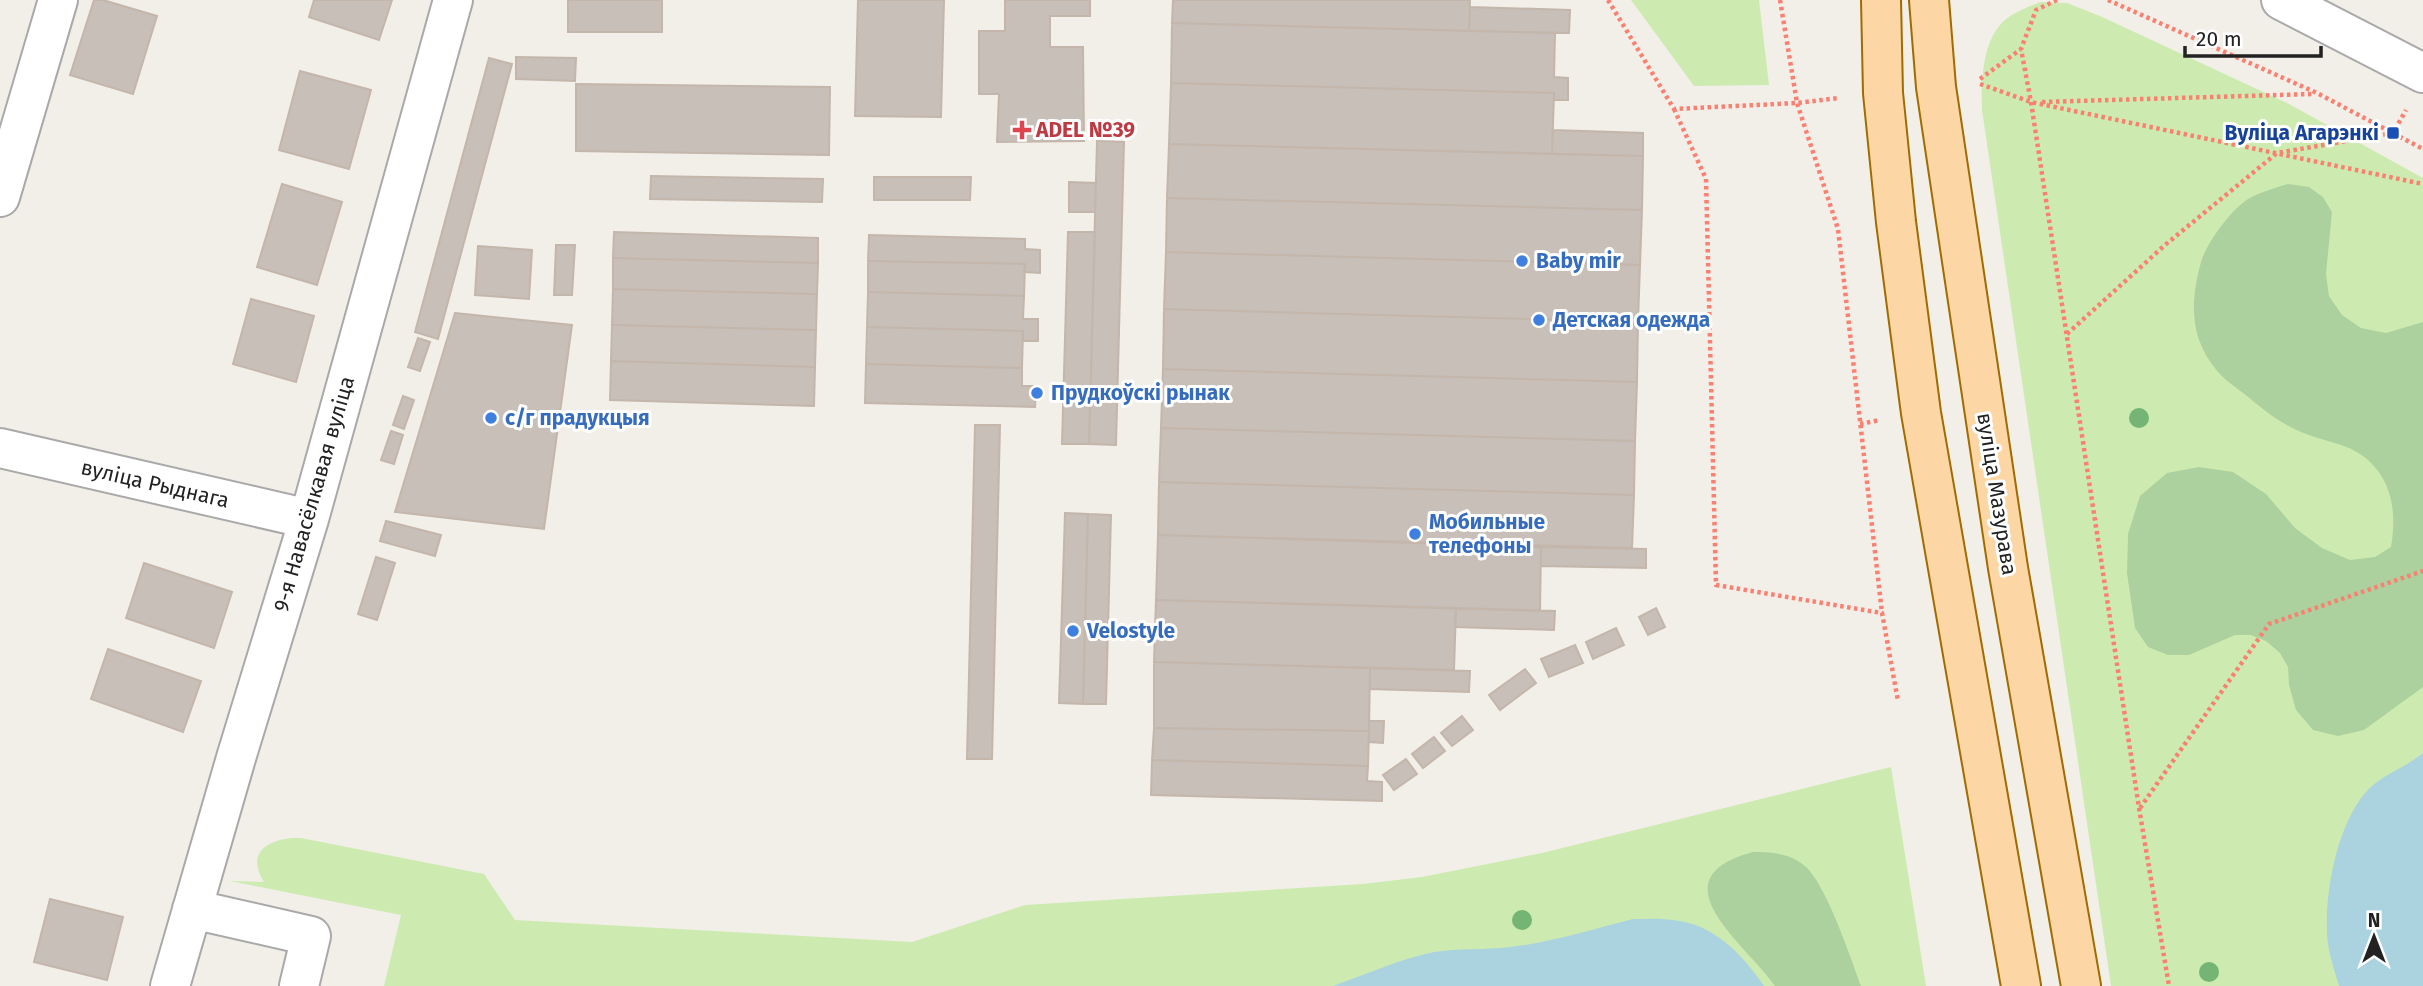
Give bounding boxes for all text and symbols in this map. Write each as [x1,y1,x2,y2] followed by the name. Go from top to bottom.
[2185,14,2322,58] scale bar
[2196,26,2242,52] text: 20 m
[1035,117,1135,143] place label: ADEL №39
[2225,120,2379,146] place label: Вуліца Агарэнкі
[1014,122,1030,138] marker: ADEL №39
[2385,125,2401,141] marker: Вуліца Агарэнкі
[1536,248,1621,274] place label: Baby mir
[1514,253,1530,269] marker: Baby mir
[1552,307,1710,333] place label: Детская одежда
[1531,312,1547,328] marker: Детская одежда
[268,373,360,615] street label: 9-я Навасёлкавая вуліца
[1051,380,1230,406] place label: Прудкоўскі рынак
[1029,385,1045,401] marker: Прудкоўскі рынак
[505,405,650,431] place label: с/г прадукцыя
[483,410,499,426] marker: с/г прадукцыя
[1971,411,2023,577] street label: вуліца Мазурава
[78,454,232,514] street label: вуліца Рыднага
[1429,509,1545,559] place label: Мобильные телефоны
[1407,526,1423,542] marker: Мобильные телефоны
[1086,618,1176,644] place label: Velostyle
[1065,623,1081,639] marker: Velostyle
[2339,902,2409,972] north arrow
[2368,909,2380,932] text: N

